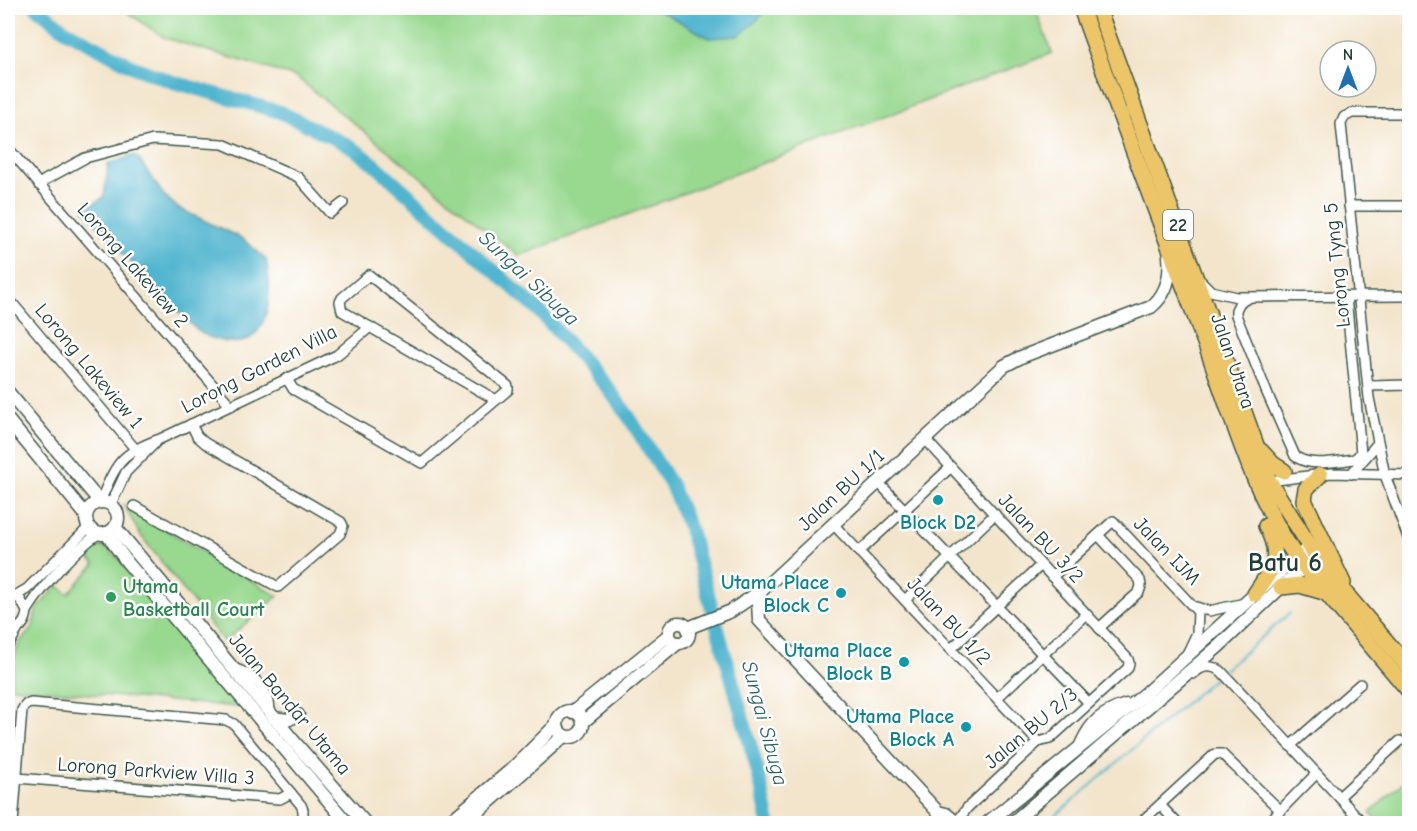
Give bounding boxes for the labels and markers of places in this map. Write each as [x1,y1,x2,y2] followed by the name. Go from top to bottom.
[931,493,945,507] marker: Block D2
[900,511,976,534] place label: Block D2
[721,571,829,617] place label: Utama Place Block C
[123,575,265,621] place label: Utama Basketball Court
[834,586,848,600] marker: Utama Place Block C
[104,590,118,604] marker: Utama Basketball Court
[784,639,892,685] place label: Utama Place Block B
[897,655,911,669] marker: Utama Place Block B
[846,705,954,751] place label: Utama Place Block A
[959,720,973,734] marker: Utama Place Block A

